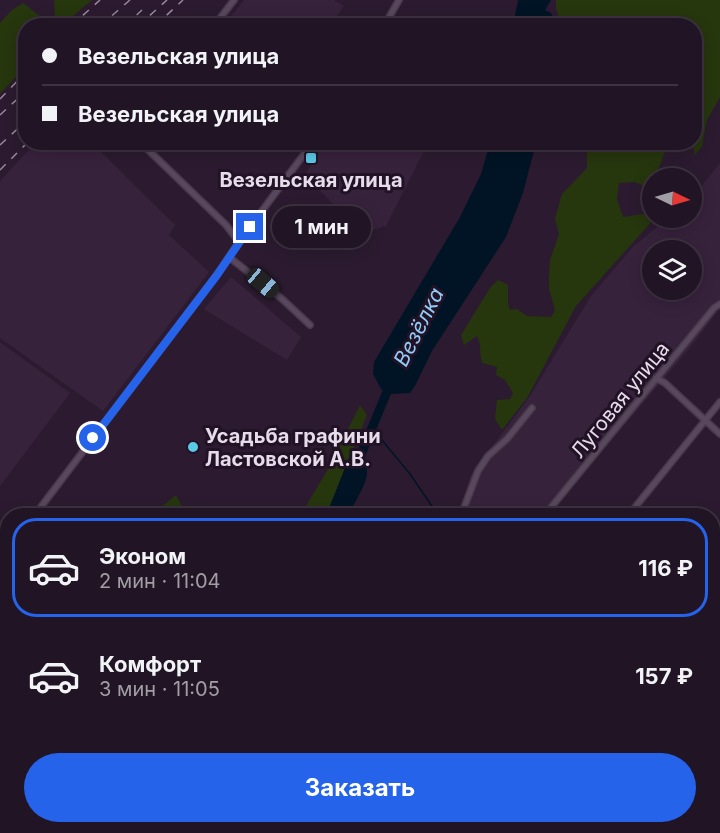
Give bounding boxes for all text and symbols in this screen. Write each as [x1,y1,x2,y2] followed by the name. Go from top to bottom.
[78,43,279,69] text: Везельская улица
[78,101,279,127] text: Везельская улица
[304,151,318,165] marker: Везельская улица
[219,168,403,192] place label: Везельская улица
[642,168,702,228] north arrow
[642,168,702,300] map controls
[271,206,370,248] callout: 1 мин
[236,213,263,240] route end
[294,215,349,239] text: 1 мин
[642,240,702,300] button: layers
[243,265,283,301] car
[388,283,449,370] water label: Везёлка
[566,337,674,463] street label: Луговая улица
[79,424,106,451] route start
[205,424,381,471] place label: Усадьба графини Ластовской А.В.
[186,440,200,454] marker: Усадьба графини Ластовской А.В.
[27,541,81,595] icon: car
[99,543,186,569] text: Эконом
[638,555,693,581] text: 116 ₽
[99,569,220,593] text: 2 мин · 11:04
[27,649,81,703] icon: car
[99,651,201,677] text: Комфорт
[635,663,693,689] text: 157 ₽
[99,677,220,701] text: 3 мин · 11:05
[24,753,696,822] button: Заказать

